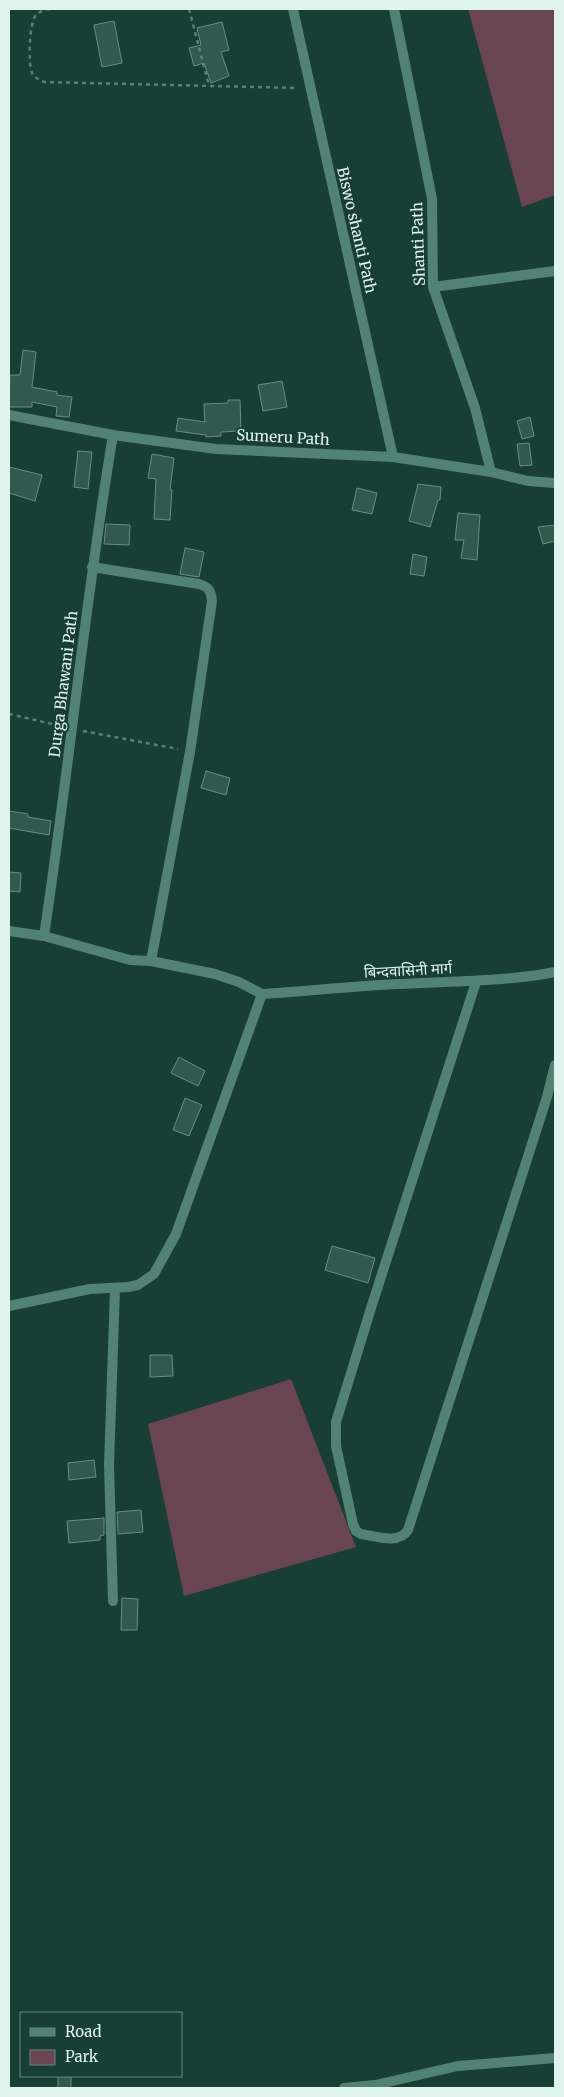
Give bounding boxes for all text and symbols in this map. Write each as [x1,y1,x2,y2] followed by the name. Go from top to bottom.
[333,165,381,295] street label: Biswo shanti Path
[407,202,429,286] street label: Shanti Path
[236,425,330,449] street label: Sumeru Path
[45,609,81,758] street label: Durga Bhawani Path
[363,958,454,982] street label: बिन्दवासिनी मार्ग
[20,2012,182,2077] legend
[65,2022,101,2041] text: Road
[65,2047,99,2066] text: Park

